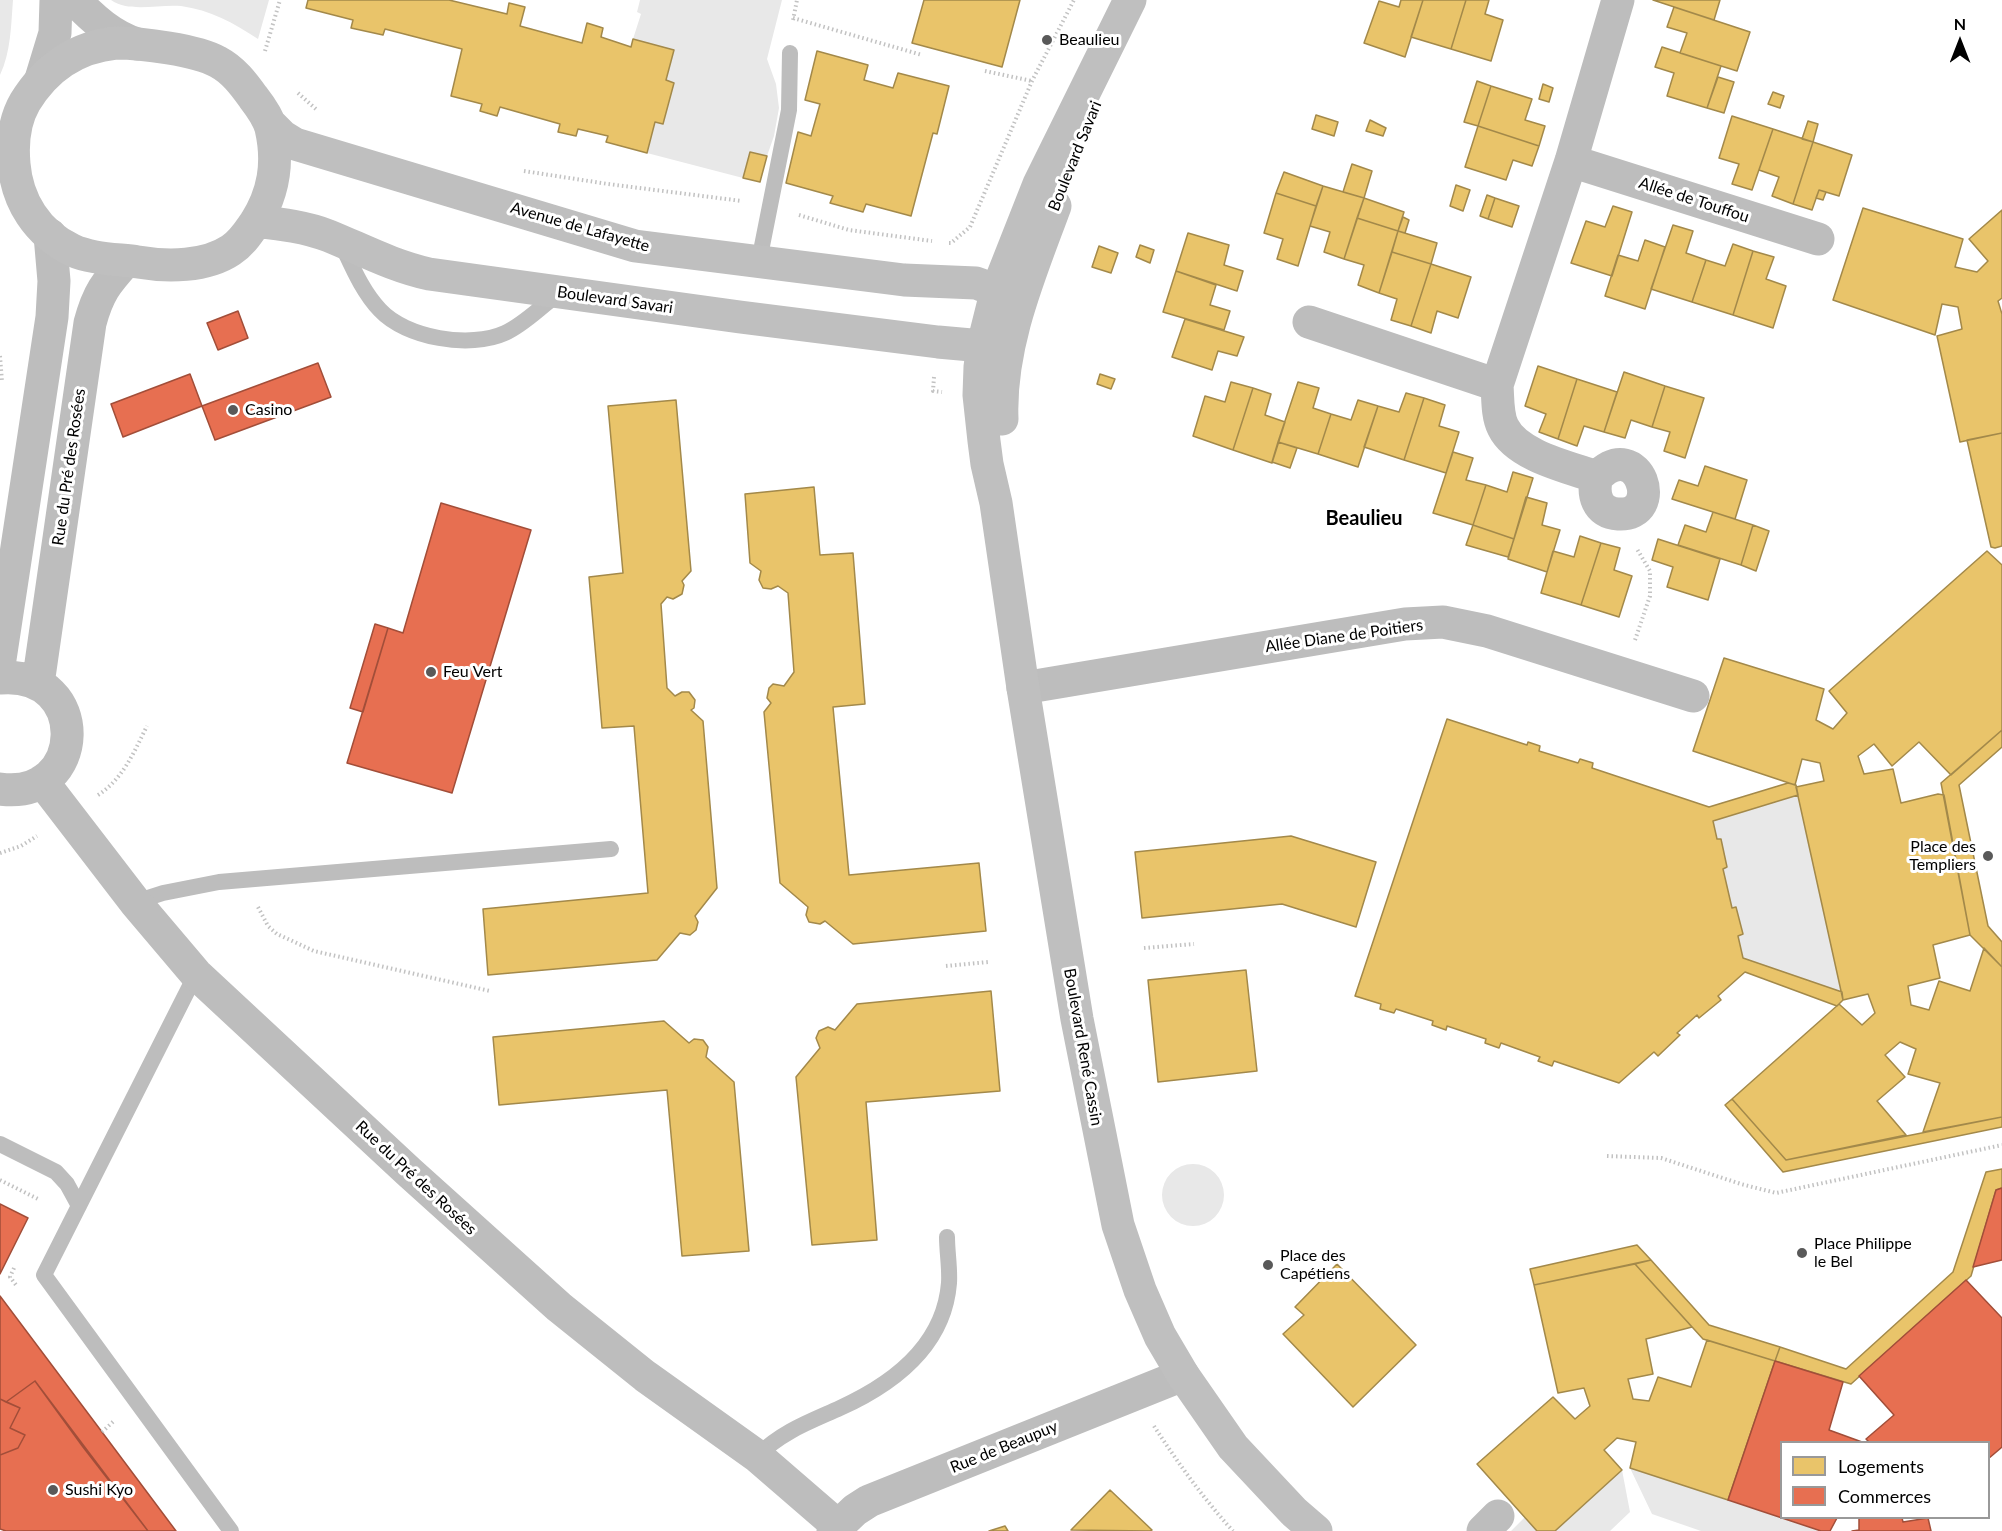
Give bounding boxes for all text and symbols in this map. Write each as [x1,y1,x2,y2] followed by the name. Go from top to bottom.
[1930,12,1990,72] north arrow
[1954,14,1966,33] text: N
[1059,30,1120,50] place label: Beaulieu
[1040,33,1054,47] marker: Beaulieu
[1044,98,1106,214] street label: Boulevard Savari
[1636,173,1752,227] street label: Allée de Touffou
[508,198,652,256] street label: Avenue de Lafayette
[556,282,674,318] street label: Boulevard Savari
[48,387,90,547] street label: Rue du Pré des Rosées
[245,400,292,420] place label: Casino
[226,403,240,417] marker: Casino
[1325,507,1403,531] district label: Beaulieu
[1264,615,1424,657] street label: Allée Diane de Poitiers
[443,662,502,682] place label: Feu Vert
[424,665,438,679] marker: Feu Vert
[1909,837,1976,875] place label: Place des Templiers
[1981,849,1995,863] marker: Place des Templiers
[1060,967,1106,1127] street label: Boulevard René Cassin
[352,1117,480,1239] street label: Rue du Pré des Rosées
[1814,1234,1912,1272] place label: Place Philippe le Bel
[1280,1246,1350,1284] place label: Place des Capétiens
[1795,1246,1809,1260] marker: Place Philippe le Bel
[1261,1258,1275,1272] marker: Place des Capétiens
[947,1417,1061,1477] street label: Rue de Beaupuy
[1780,1441,1990,1519] legend
[1838,1455,1924,1477] text: Logements
[65,1480,133,1500] place label: Sushi Kyo
[46,1483,60,1497] marker: Sushi Kyo
[1838,1485,1931,1507] text: Commerces

